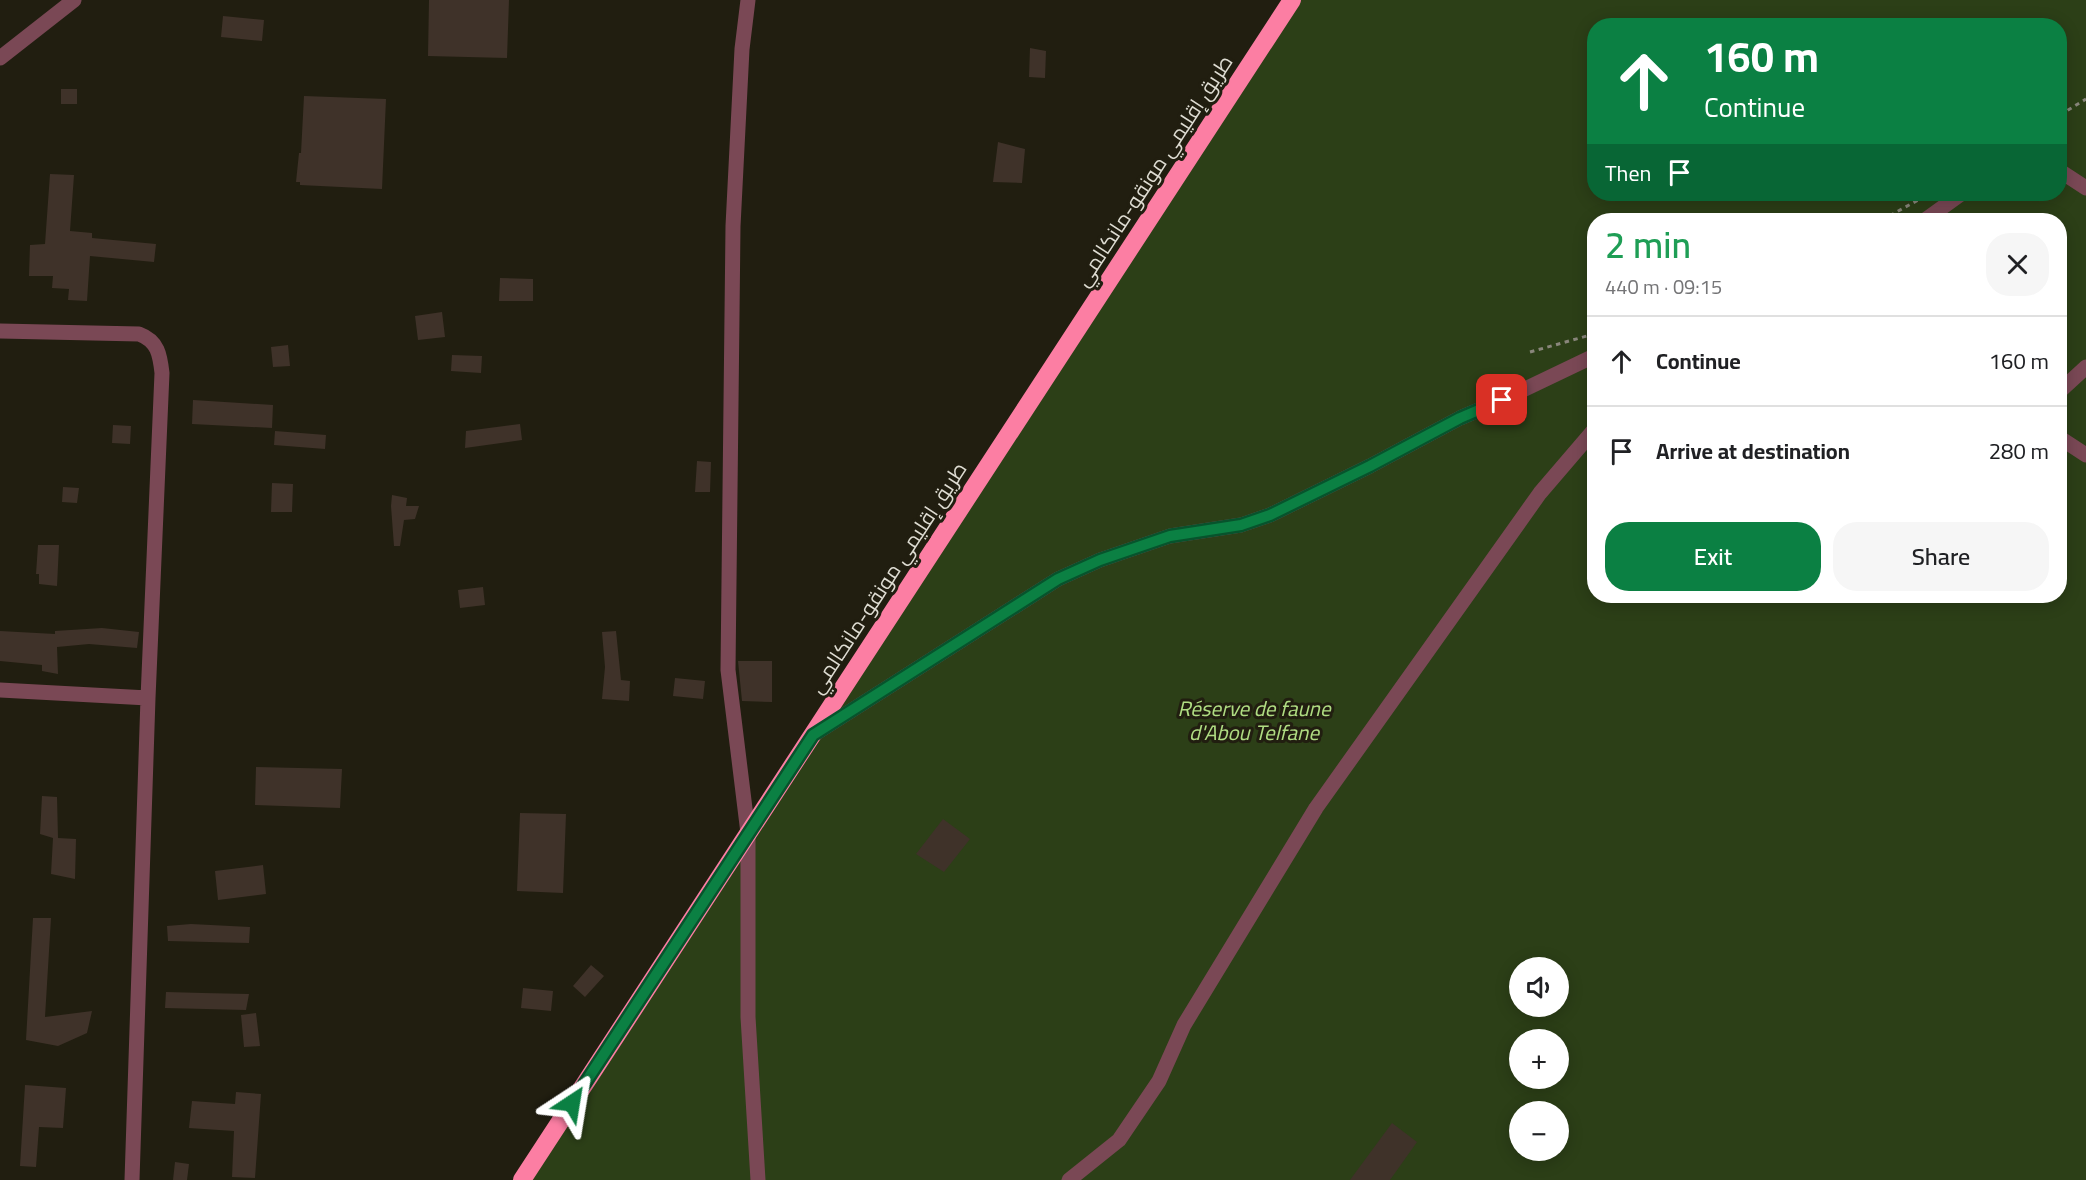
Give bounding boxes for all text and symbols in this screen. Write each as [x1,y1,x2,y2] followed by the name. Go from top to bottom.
[1704,17,1819,96] text: 160 m
[1605,42,1683,120] icon: ahead
[1064,47,1244,295] street label: طريق إقليمي مونقو-مانكالمي
[1704,82,1805,132] text: Continue
[1605,152,1651,194] text: Then
[1663,156,1696,189] icon: arrive
[1605,211,1691,279] text: 2 min
[1986,233,2049,296] button: close
[1605,268,1722,305] text: 440 m · 09:15
[1656,340,1741,382] text: Continue
[1989,340,2049,382] text: 160 m
[1605,345,1638,378] icon: ahead
[1476,374,1527,425] pin
[1485,383,1518,416] icon: arrive
[1656,430,1850,472] text: Arrive at destination
[1989,430,2049,472] text: 280 m
[1605,435,1638,468] icon: arrive
[798,454,978,702] street label: طريق إقليمي مونقو-مانكالمي
[1605,522,1821,591] button: Exit
[1833,522,2049,591] button: Share
[1177,689,1332,752] park label: Réserve de faune d'Abou Telfane
[1509,957,1569,1161] map controls
[1509,957,1569,1017] button: sound
[1509,1029,1569,1089] button: +
[540,1071,604,1135] position arrow
[1509,1101,1569,1161] button: −

